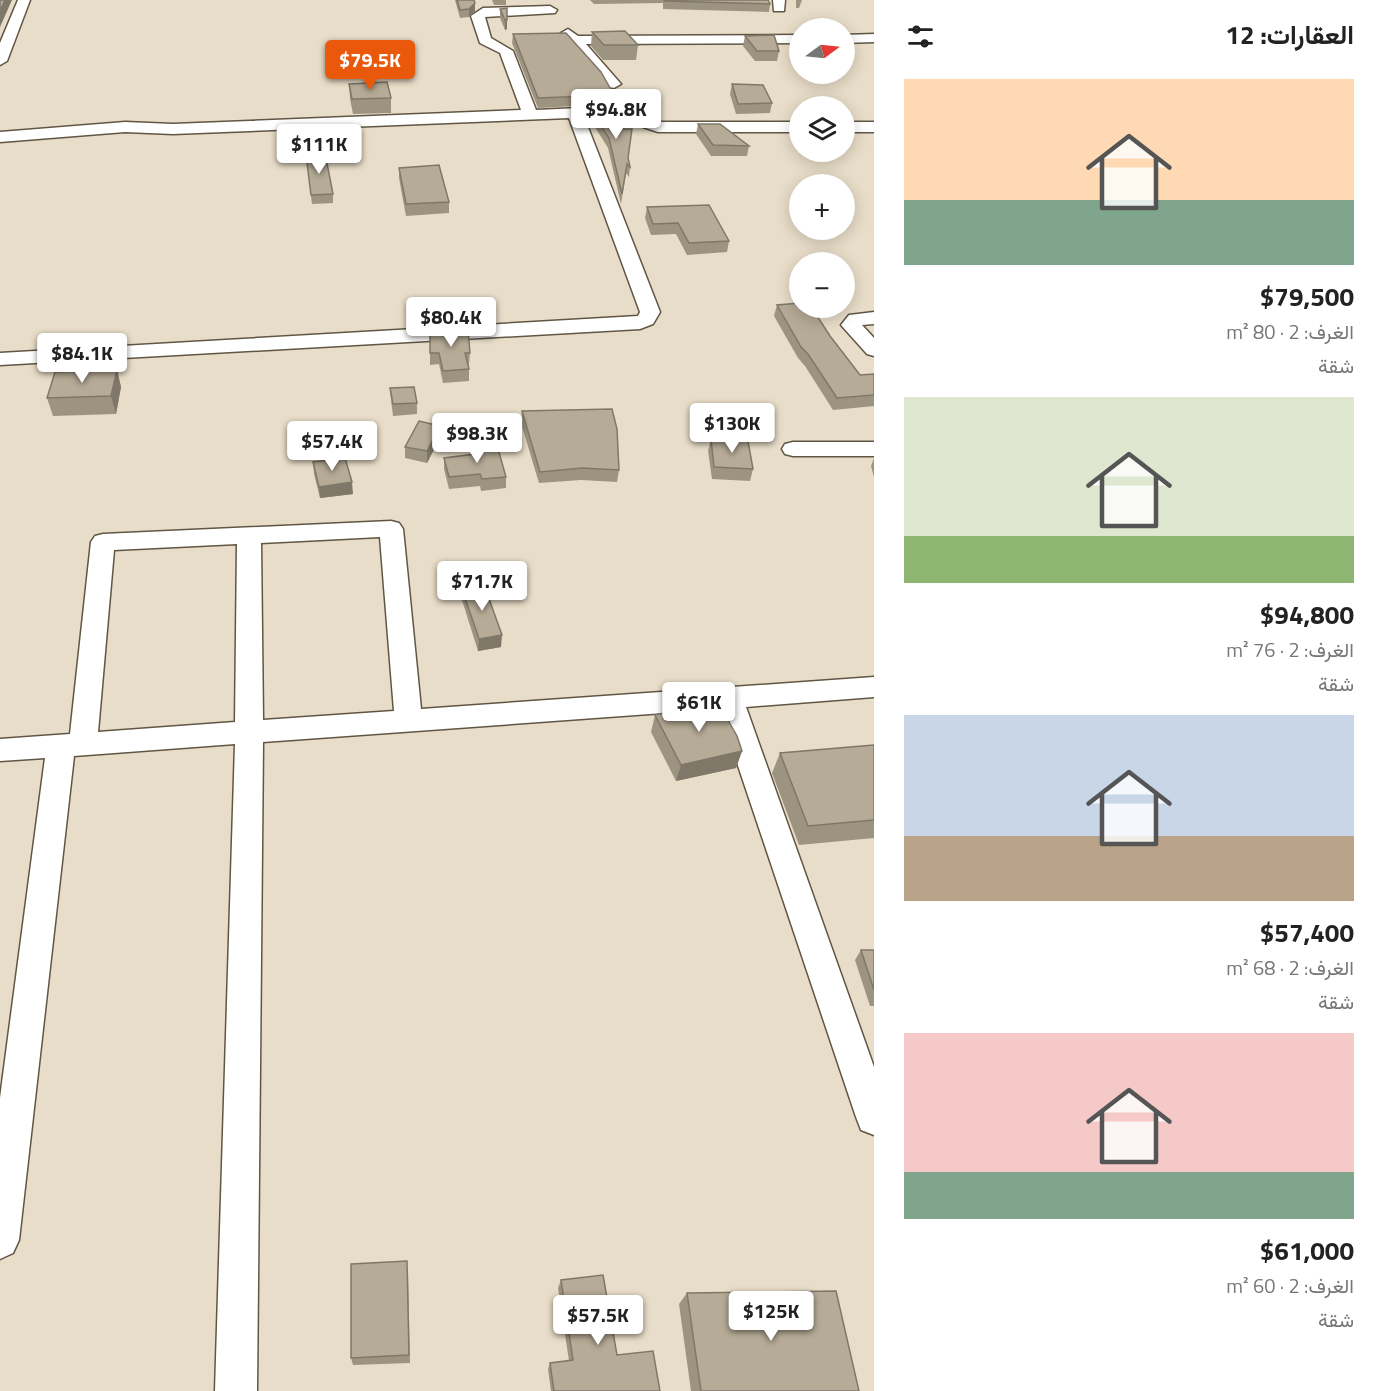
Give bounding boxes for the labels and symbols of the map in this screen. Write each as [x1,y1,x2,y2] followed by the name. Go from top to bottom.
[789,18,855,84] north arrow
[321,40,419,91] pin: $79.5K
[567,89,665,140] pin: $94.8K
[277,124,361,175] pin: $111K
[402,297,500,348] pin: $80.4K
[33,333,131,384] pin: $84.1K
[690,403,774,454] pin: $130K
[428,413,526,464] pin: $98.3K
[283,421,381,472] pin: $57.4K
[433,561,531,612] pin: $71.7K
[663,682,735,733] pin: $61K
[729,1291,813,1342] pin: $125K
[549,1295,647,1346] pin: $57.5K

